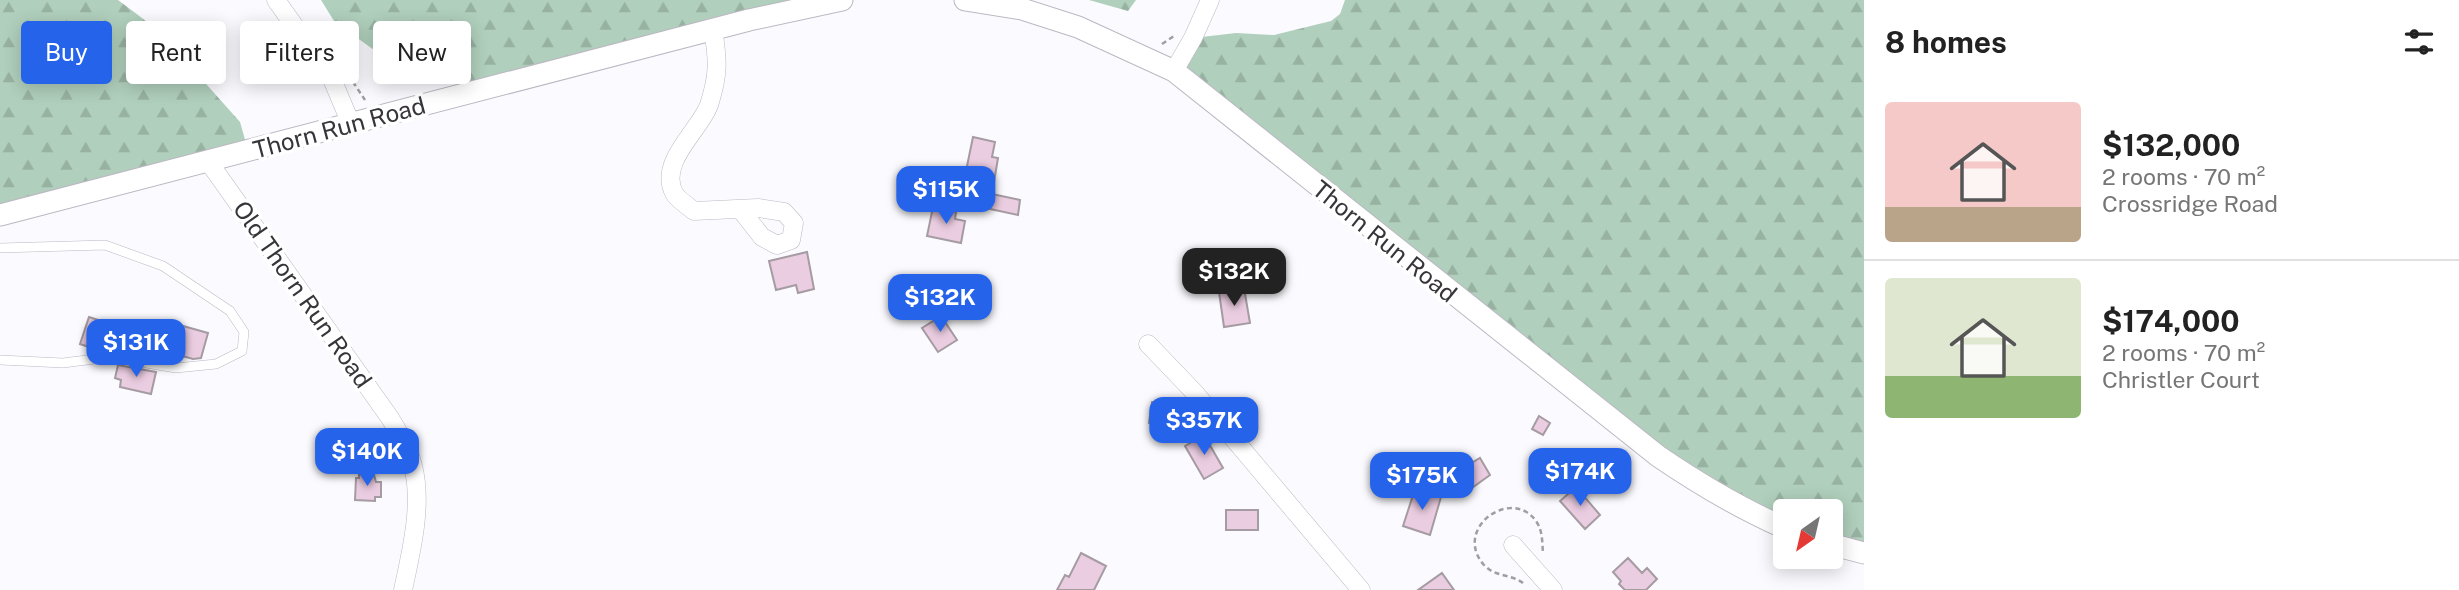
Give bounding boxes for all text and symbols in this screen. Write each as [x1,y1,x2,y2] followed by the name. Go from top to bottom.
[21,21,112,84] chip: Buy
[126,21,226,84] chip: Rent
[240,21,359,84] chip: Filters
[373,21,471,84] chip: New
[2400,23,2438,61] icon: filters
[1885,24,2007,60] text: 8 homes
[250,91,428,163] street label: Thorn Run Road
[2102,127,2240,163] text: $132,000
[1941,130,2025,214] icon: home
[2102,163,2265,190] text: 2 rooms · 70 m²
[897,166,995,226] pin: $115K
[1307,174,1463,308] street label: Thorn Run Road
[912,175,980,202] text: $115K
[2102,190,2278,217] text: Crossridge Road
[228,195,378,393] street label: Old Thorn Run Road
[1185,248,1283,308] pin: $132K
[1198,257,1270,284] text: $132K
[891,274,989,334] pin: $132K
[904,283,976,310] text: $132K
[2102,303,2239,339] text: $174,000
[1941,306,2025,390] icon: home
[87,320,185,379] pin: $131K
[102,328,170,355] text: $131K
[2102,339,2265,366] text: 2 rooms · 70 m²
[2102,366,2260,393] text: Christler Court
[1155,398,1253,457] pin: $357K
[1165,406,1243,433] text: $357K
[318,428,416,488] pin: $140K
[331,437,403,464] text: $140K
[1531,448,1629,508] pin: $174K
[1373,452,1471,512] pin: $175K
[1544,457,1616,484] text: $174K
[1386,461,1458,488] text: $175K
[1773,499,1843,569] north arrow
[1773,499,1843,569] map controls

